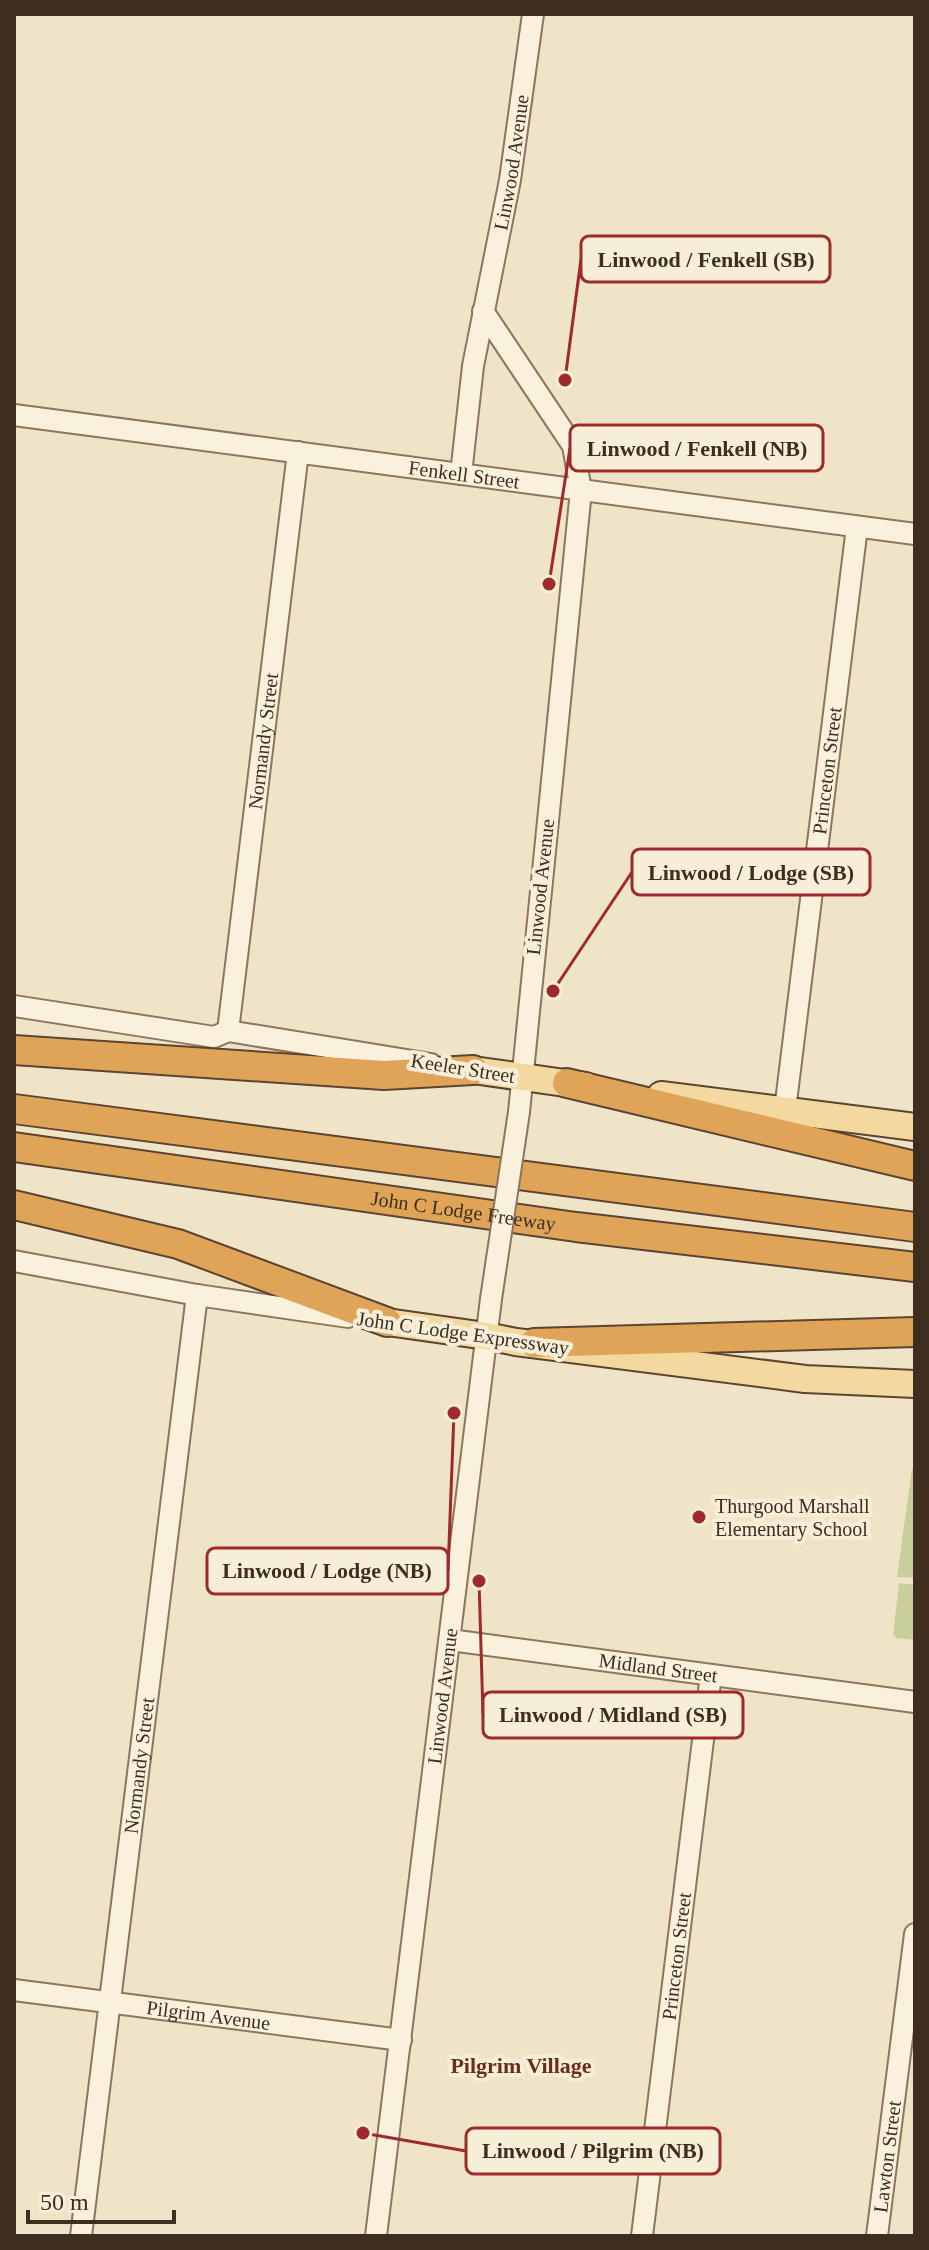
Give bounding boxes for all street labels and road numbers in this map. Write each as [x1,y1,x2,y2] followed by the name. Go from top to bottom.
[489,93,533,232] street label: Linwood Avenue
[407,456,521,493] street label: Fenkell Street
[244,671,282,811] street label: Normandy Street
[808,705,846,836] street label: Princeton Street
[522,818,558,956] street label: Linwood Avenue
[409,1049,517,1087] street label: Keeler Street
[370,1187,557,1236] street label: John C Lodge Freeway
[355,1307,570,1360] street label: John C Lodge Expressway
[423,1627,462,1765] street label: Linwood Avenue
[597,1649,719,1687] street label: Midland Street
[120,1696,158,1835] street label: Normandy Street
[658,1891,695,2021] street label: Princeton Street
[145,1996,272,2034] street label: Pilgrim Avenue
[869,2099,905,2214] street label: Lawton Street

